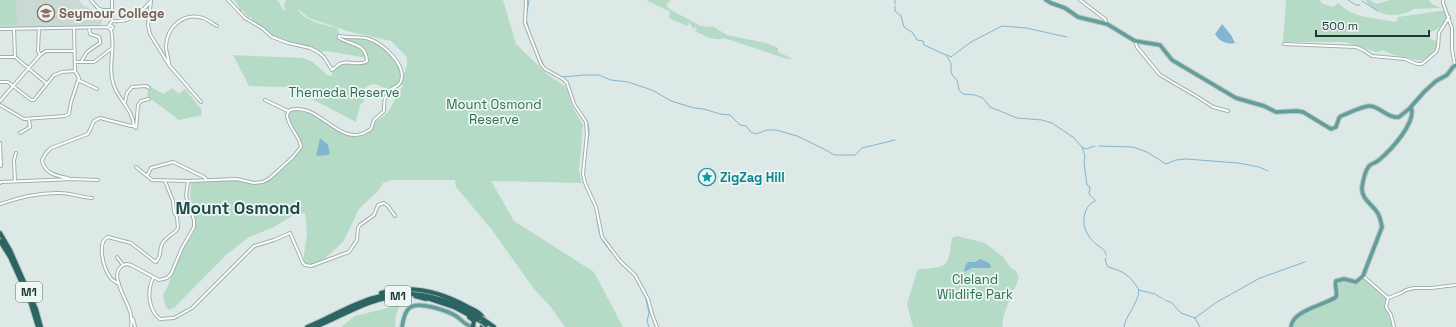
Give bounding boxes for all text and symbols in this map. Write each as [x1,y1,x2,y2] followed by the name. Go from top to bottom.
[36,3,56,23] school or university icon: Seymour College
[59,5,164,22] place label: Seymour College
[1316,12,1429,38] scale bar
[1322,18,1358,34] text: 500 m
[288,84,400,101] park label: Themeda Reserve
[446,96,542,128] park label: Mount Osmond Reserve
[697,167,717,187] place icon: ZigZag Hill
[720,169,785,186] place label: ZigZag Hill
[176,197,300,219] district label: Mount Osmond
[937,271,1013,303] park label: Cleland Wildlife Park
[16,282,42,302] road number: M1
[385,286,411,306] road number: M1

